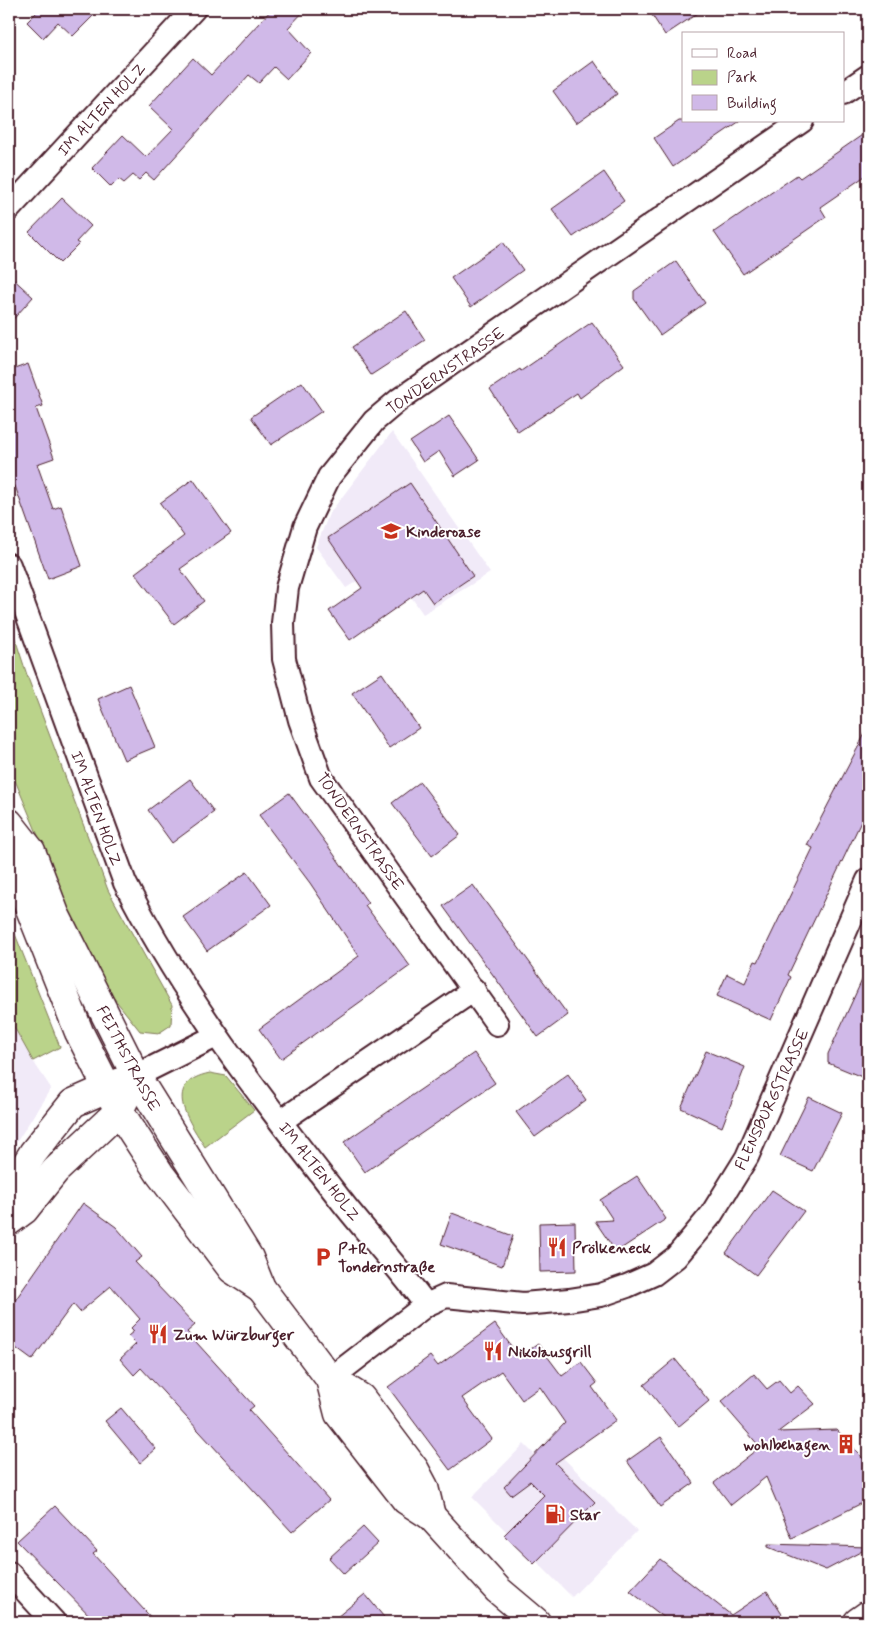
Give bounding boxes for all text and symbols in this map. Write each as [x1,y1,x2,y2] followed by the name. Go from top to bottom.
[682,32,844,122] legend
[727,44,757,64] text: Road
[53,59,151,161] street label: IM ALTEN HOLZ
[727,68,757,88] text: Park
[727,94,777,115] text: Building
[383,323,509,420] street label: TONDERNSTRASSE
[380,520,402,542] school or university icon: Kinderoase
[406,522,481,543] place label: Kinderoase
[65,748,126,869] street label: IM ALTEN HOLZ
[311,769,408,895] street label: TONDERNSTRASSE
[91,1002,164,1115] street label: FEITHSTRASSE
[730,1025,814,1174] street label: FLENSBURGSTRASSE
[274,1118,364,1226] street label: IM ALTEN HOLZ
[546,1236,568,1258] restaurant icon: Prölkeneck
[572,1238,652,1259] place label: Prölkeneck
[338,1239,435,1278] place label: P+R Tondernstraße
[312,1246,334,1268] parking icon: P+R Tondernstraße
[147,1323,169,1345] restaurant icon: Zum Würzburger
[173,1325,295,1348] place label: Zum Würzburger
[482,1340,504,1362] restaurant icon: Nikolausgrill
[508,1342,591,1365] place label: Nikolausgrill
[835,1433,857,1455] building icon: wohlbehagen
[743,1435,831,1458] place label: wohlbehagen
[544,1503,566,1525] fuel station icon: Star
[570,1505,601,1526] place label: Star

